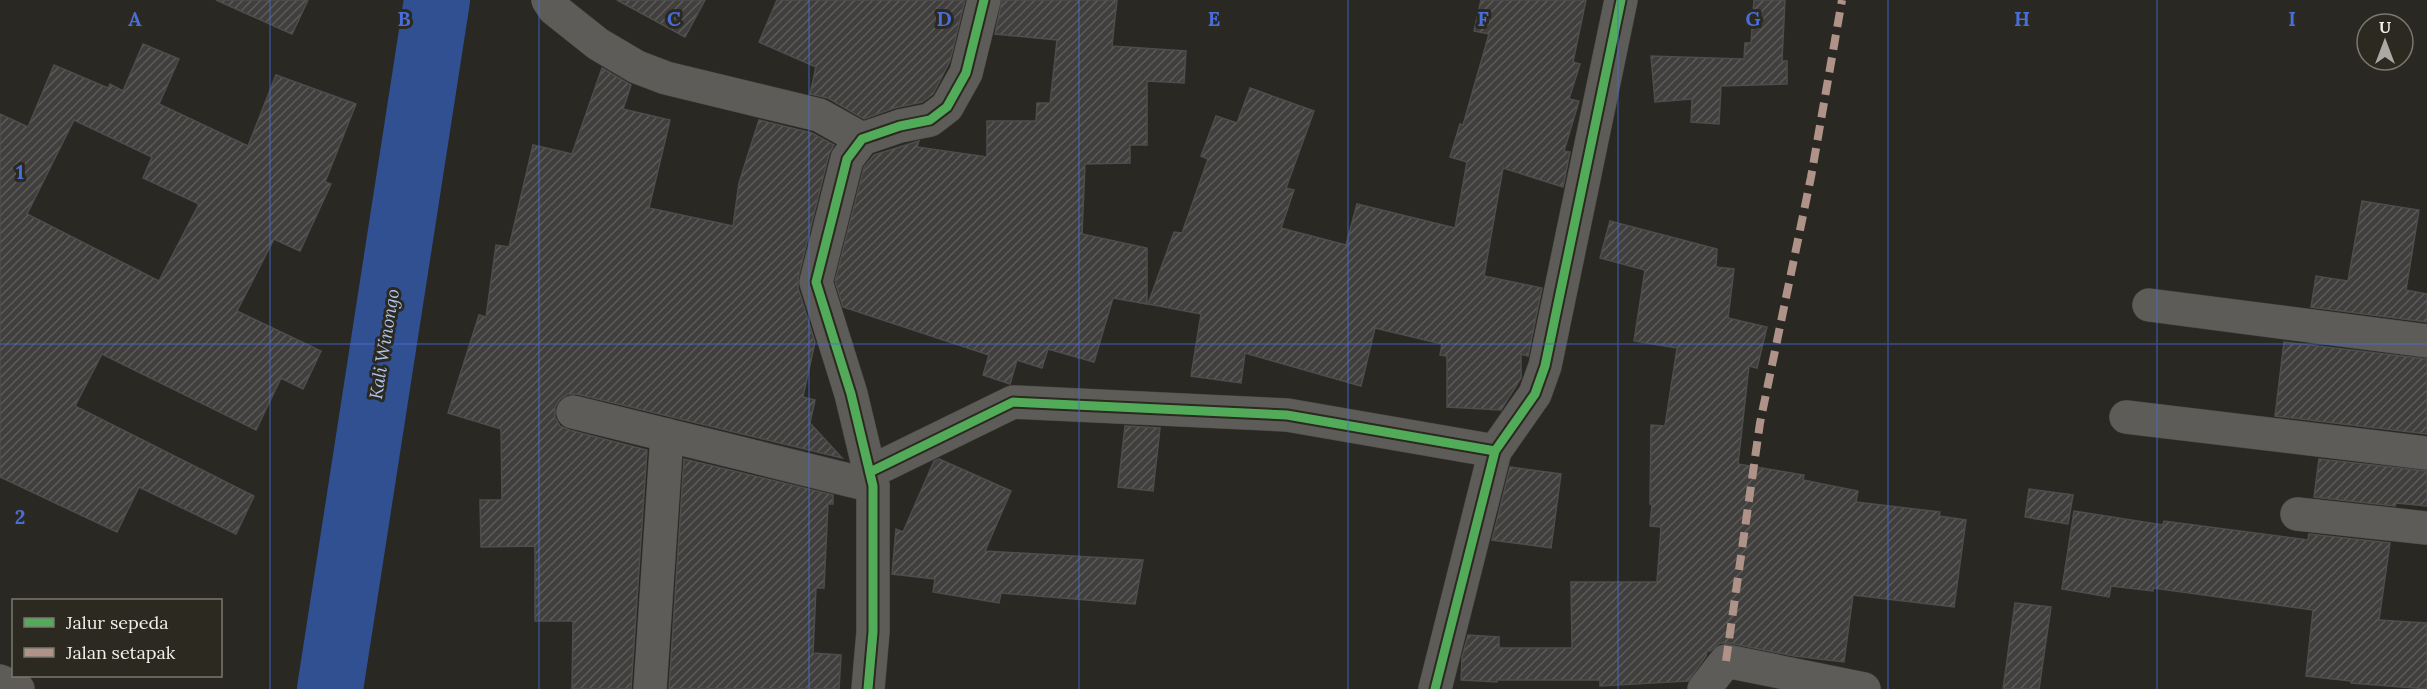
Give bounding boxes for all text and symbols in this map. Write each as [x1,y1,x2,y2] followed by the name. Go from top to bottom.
[128,6,142,31] text: A
[397,6,411,31] text: B
[667,6,681,31] text: C
[936,6,952,31] text: D
[1208,6,1220,31] text: E
[1477,6,1489,31] text: F
[1745,6,1761,31] text: G
[2014,6,2030,31] text: H
[2288,6,2296,31] text: I
[2355,12,2415,72] north arrow
[2379,17,2391,37] text: U
[16,159,24,184] text: 1
[364,287,404,401] water label: Kali Winongo
[15,504,25,529] text: 2
[12,599,222,677] legend
[65,611,168,634] text: Jalur sepeda
[65,641,176,664] text: Jalan setapak

